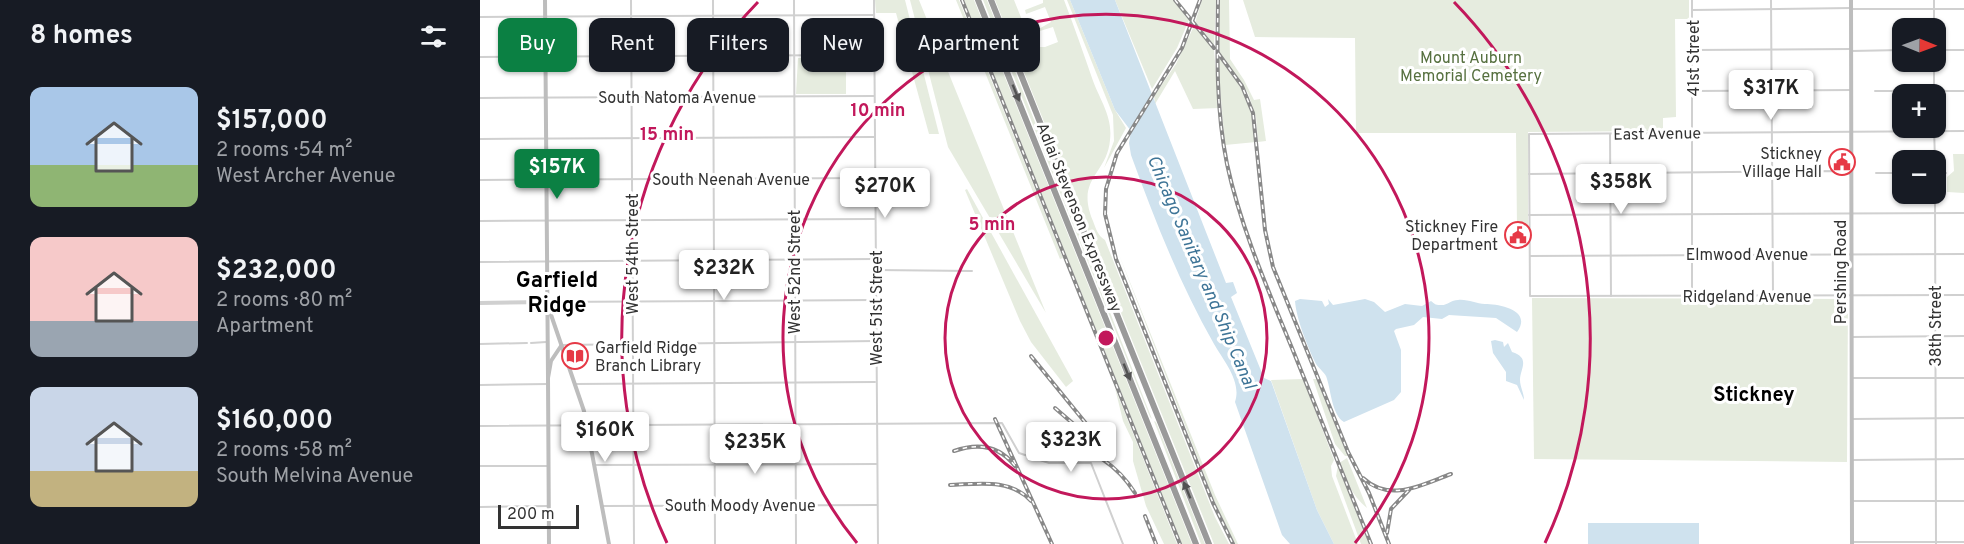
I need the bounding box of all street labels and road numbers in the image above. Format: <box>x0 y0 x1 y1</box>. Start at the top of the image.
street label: 41st Street <box>1685 20 1705 96</box>
street label: South Natoma Avenue <box>598 89 756 109</box>
street label: Adlai Stevenson Expressway <box>1031 120 1125 315</box>
street label: East Avenue <box>1613 124 1701 146</box>
street label: South Neenah Avenue <box>652 171 810 191</box>
street label: West 54th Street <box>624 193 644 315</box>
street label: West 52nd Street <box>786 210 806 334</box>
street label: Pershing Road <box>1832 220 1852 324</box>
street label: Elmwood Avenue <box>1686 246 1808 266</box>
street label: West 51st Street <box>868 250 888 366</box>
street label: 38th Street <box>1927 285 1947 367</box>
street label: Ridgeland Avenue <box>1683 288 1811 308</box>
street label: South Moody Avenue <box>664 497 816 517</box>

